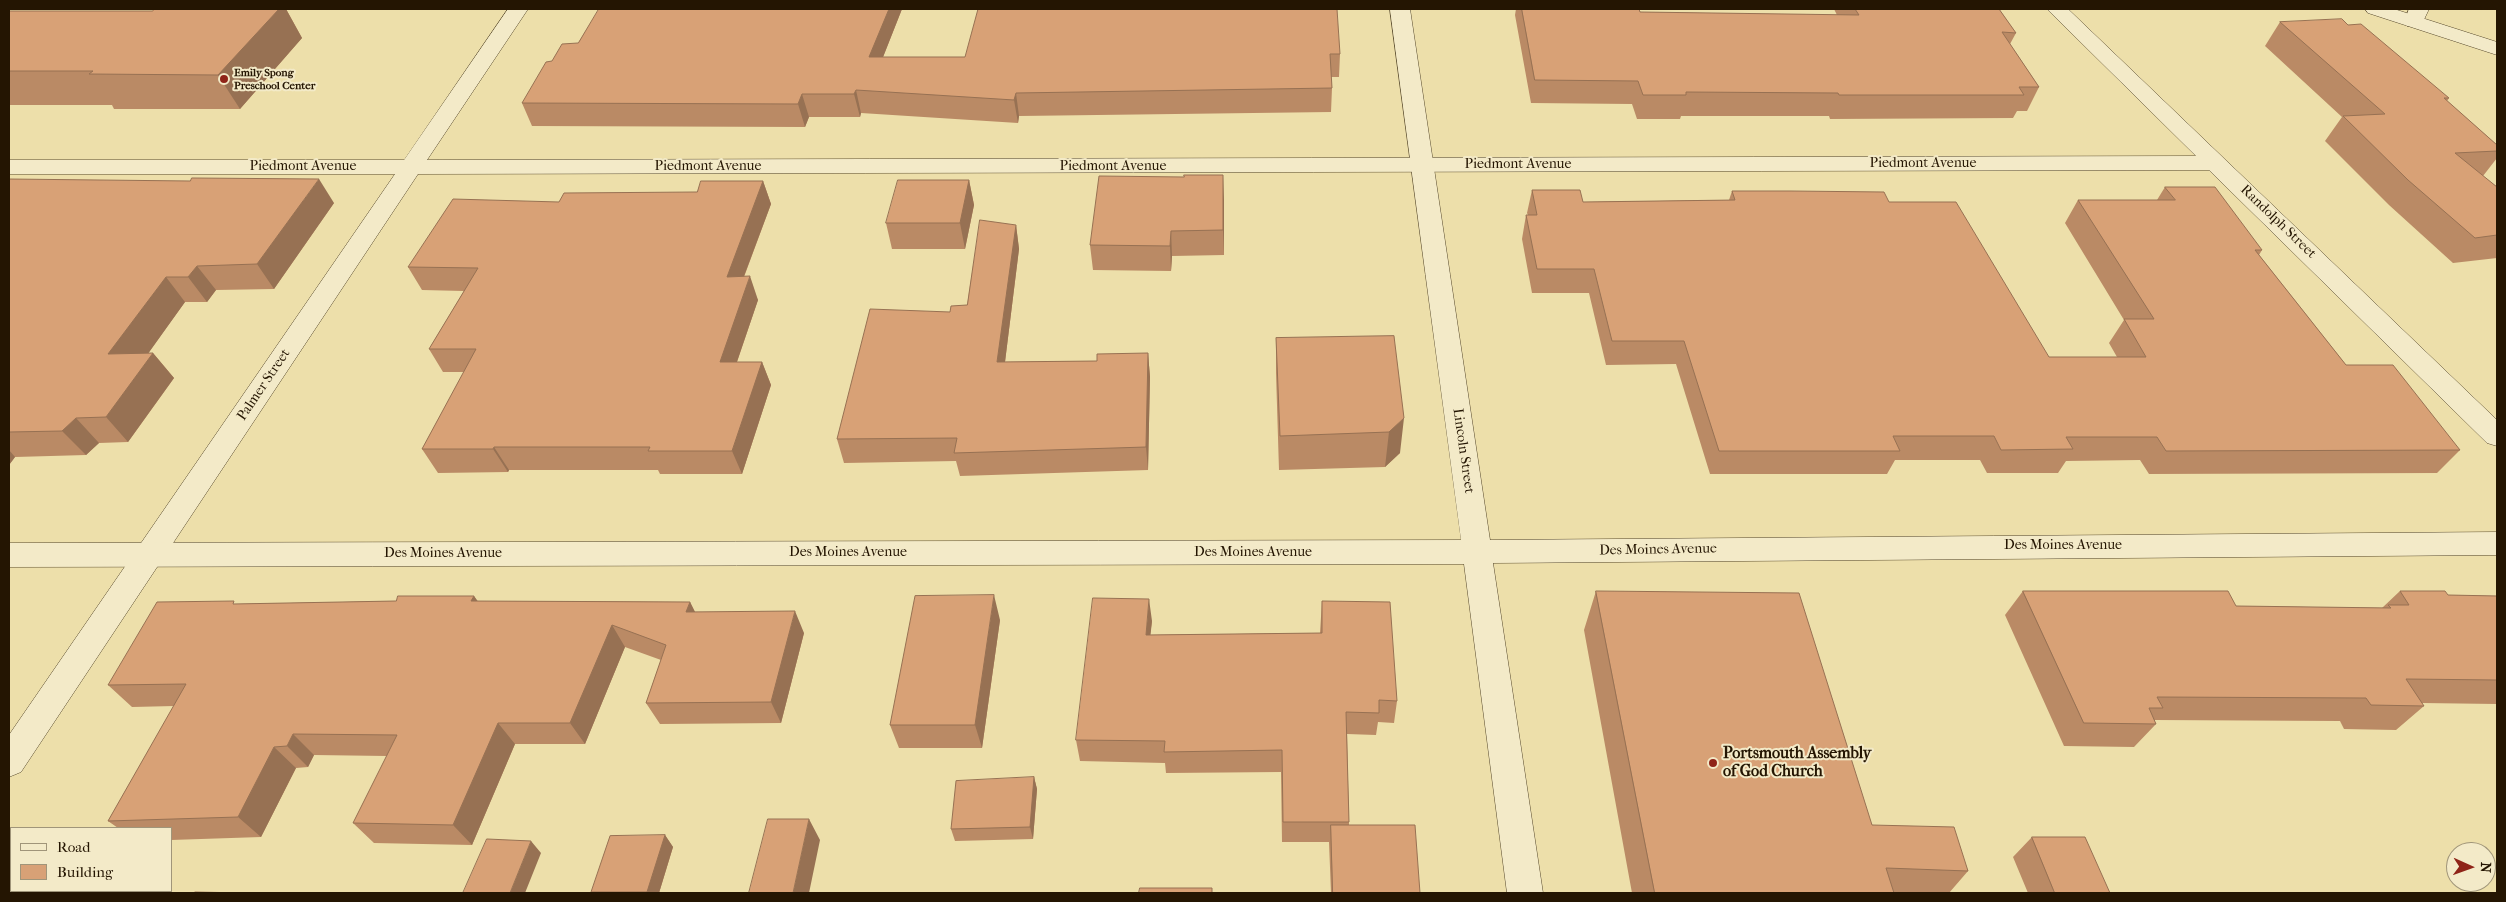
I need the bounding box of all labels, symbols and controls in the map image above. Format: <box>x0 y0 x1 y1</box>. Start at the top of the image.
place label: Emily Spong Preschool Center <box>234 66 315 92</box>
marker: Emily Spong Preschool Center <box>218 73 230 85</box>
street label: Piedmont Avenue <box>1870 156 1976 172</box>
street label: Piedmont Avenue <box>1465 157 1571 173</box>
street label: Piedmont Avenue <box>250 159 356 175</box>
street label: Piedmont Avenue <box>655 159 761 175</box>
street label: Piedmont Avenue <box>1060 159 1166 175</box>
street label: Randolph Street <box>2237 182 2319 262</box>
street label: Palmer Street <box>234 346 294 424</box>
street label: Lincoln Street <box>1449 407 1477 495</box>
street label: Des Moines Avenue <box>2004 538 2122 554</box>
street label: Des Moines Avenue <box>1599 541 1717 559</box>
street label: Des Moines Avenue <box>789 545 907 561</box>
street label: Des Moines Avenue <box>1194 545 1312 561</box>
street label: Des Moines Avenue <box>384 546 502 562</box>
place label: Portsmouth Assembly of God Church <box>1723 744 1871 782</box>
marker: Portsmouth Assembly of God Church <box>1707 757 1719 769</box>
legend <box>10 827 172 892</box>
text: Road <box>57 838 90 856</box>
north arrow <box>2446 842 2496 892</box>
text: N <box>2477 862 2494 873</box>
text: Building <box>57 863 113 881</box>

